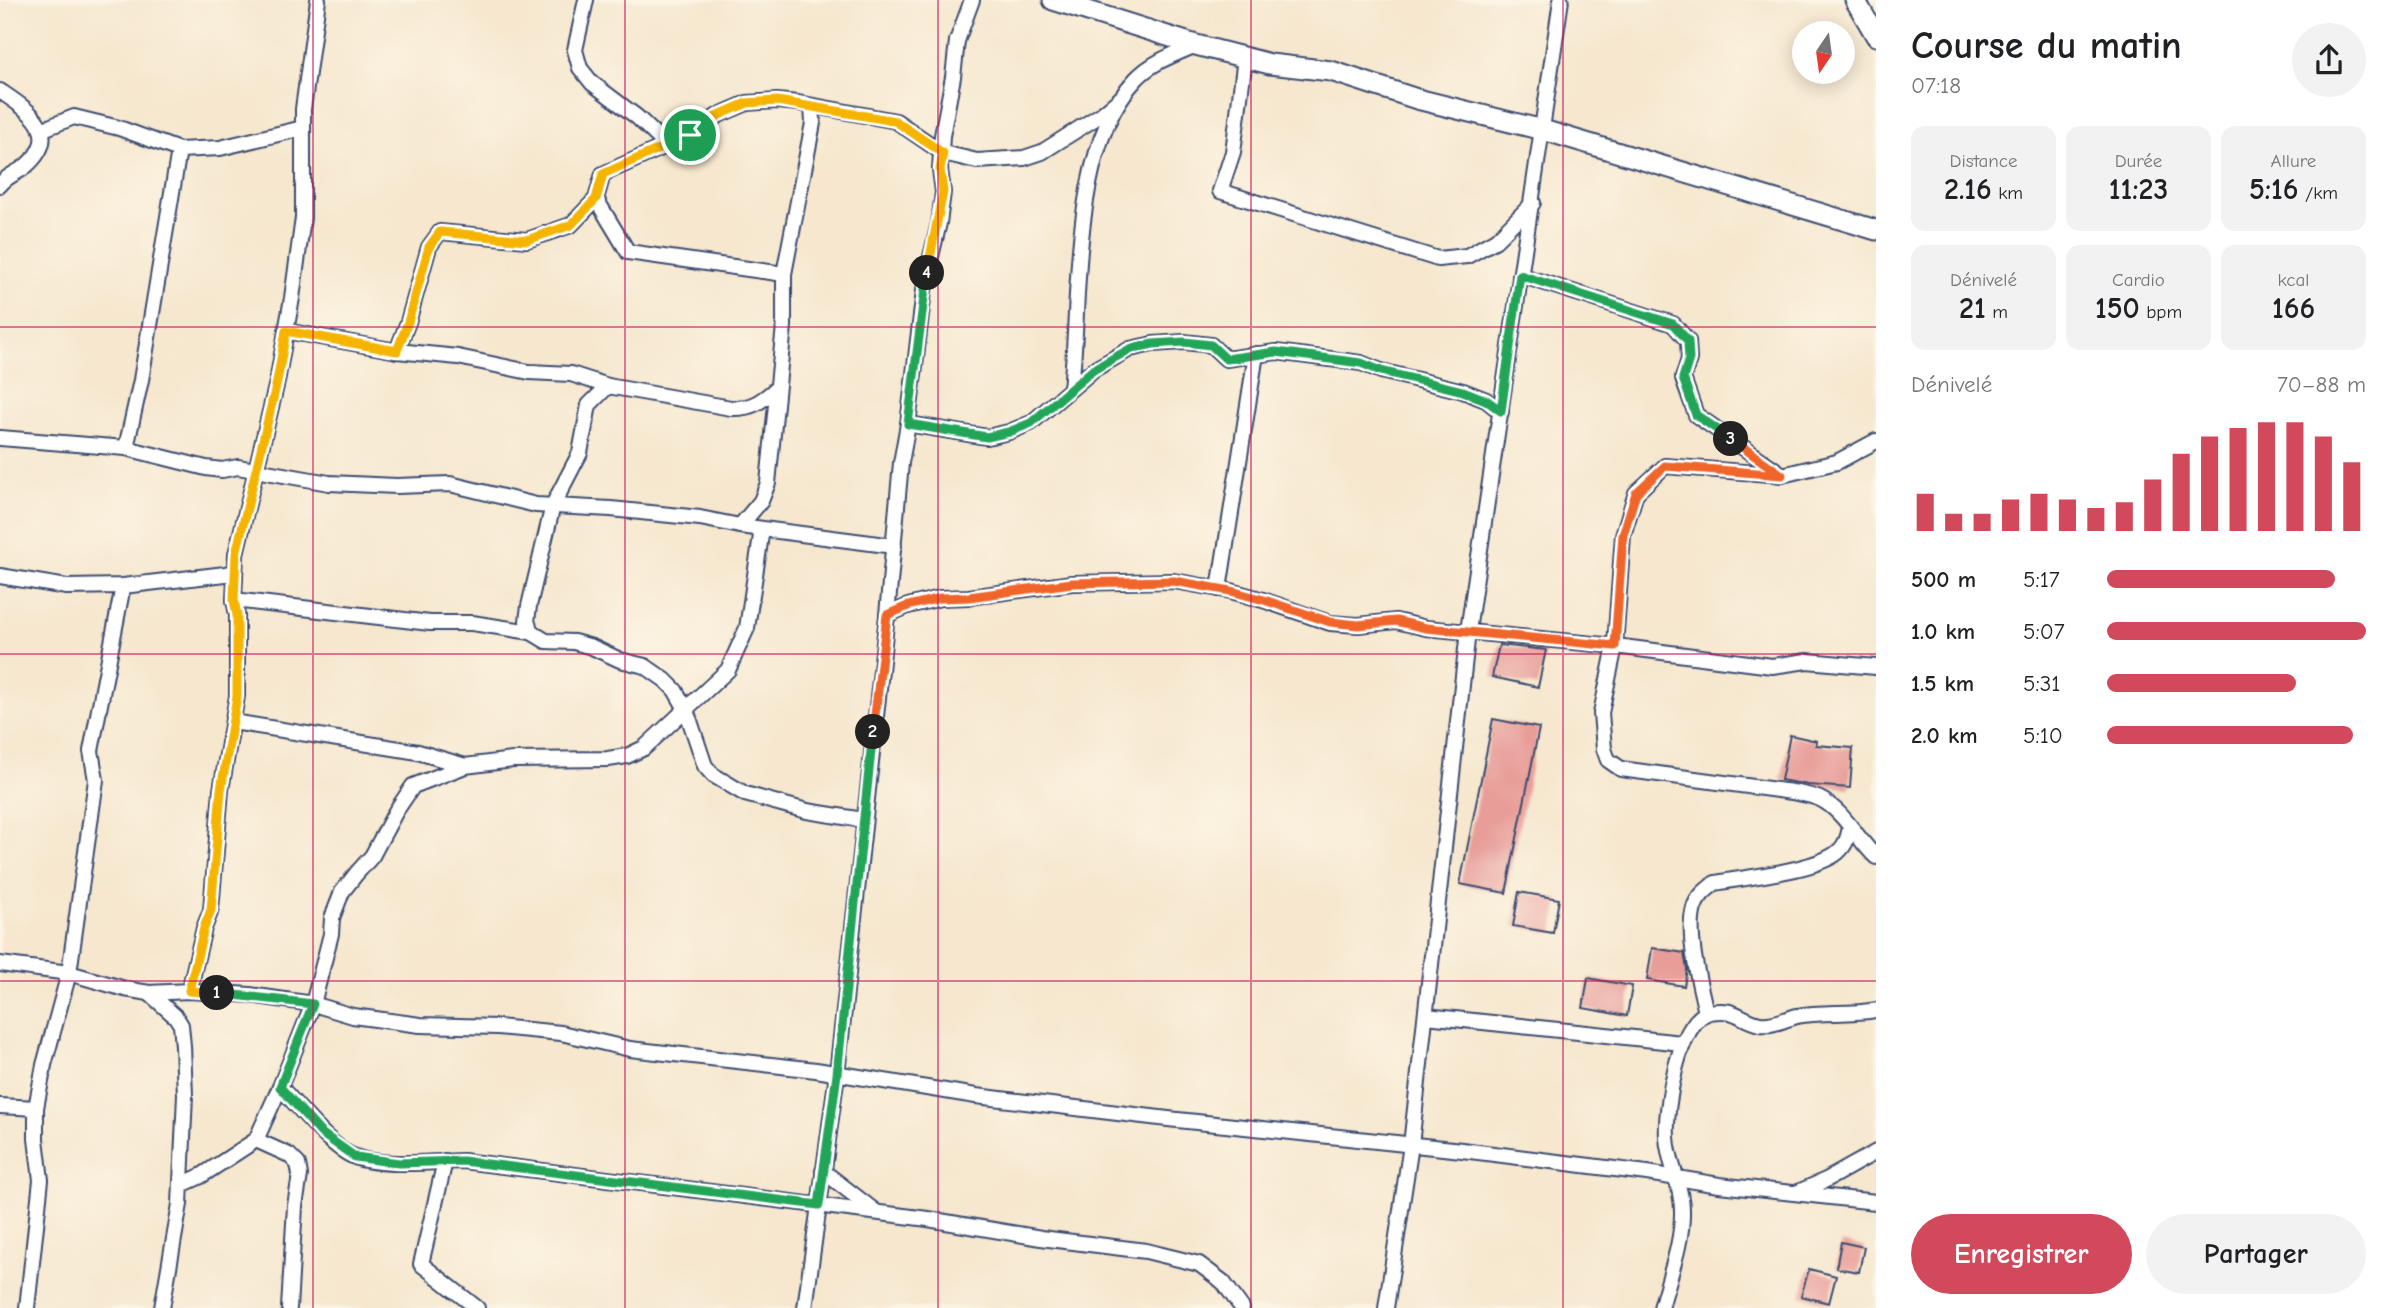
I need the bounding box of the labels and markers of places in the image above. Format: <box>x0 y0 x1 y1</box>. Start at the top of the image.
pin <box>660 105 720 165</box>
pin: 4 <box>909 256 944 290</box>
pin: 3 <box>1714 422 1748 457</box>
pin: 2 <box>856 714 890 750</box>
pin: 1 <box>200 976 234 1010</box>

